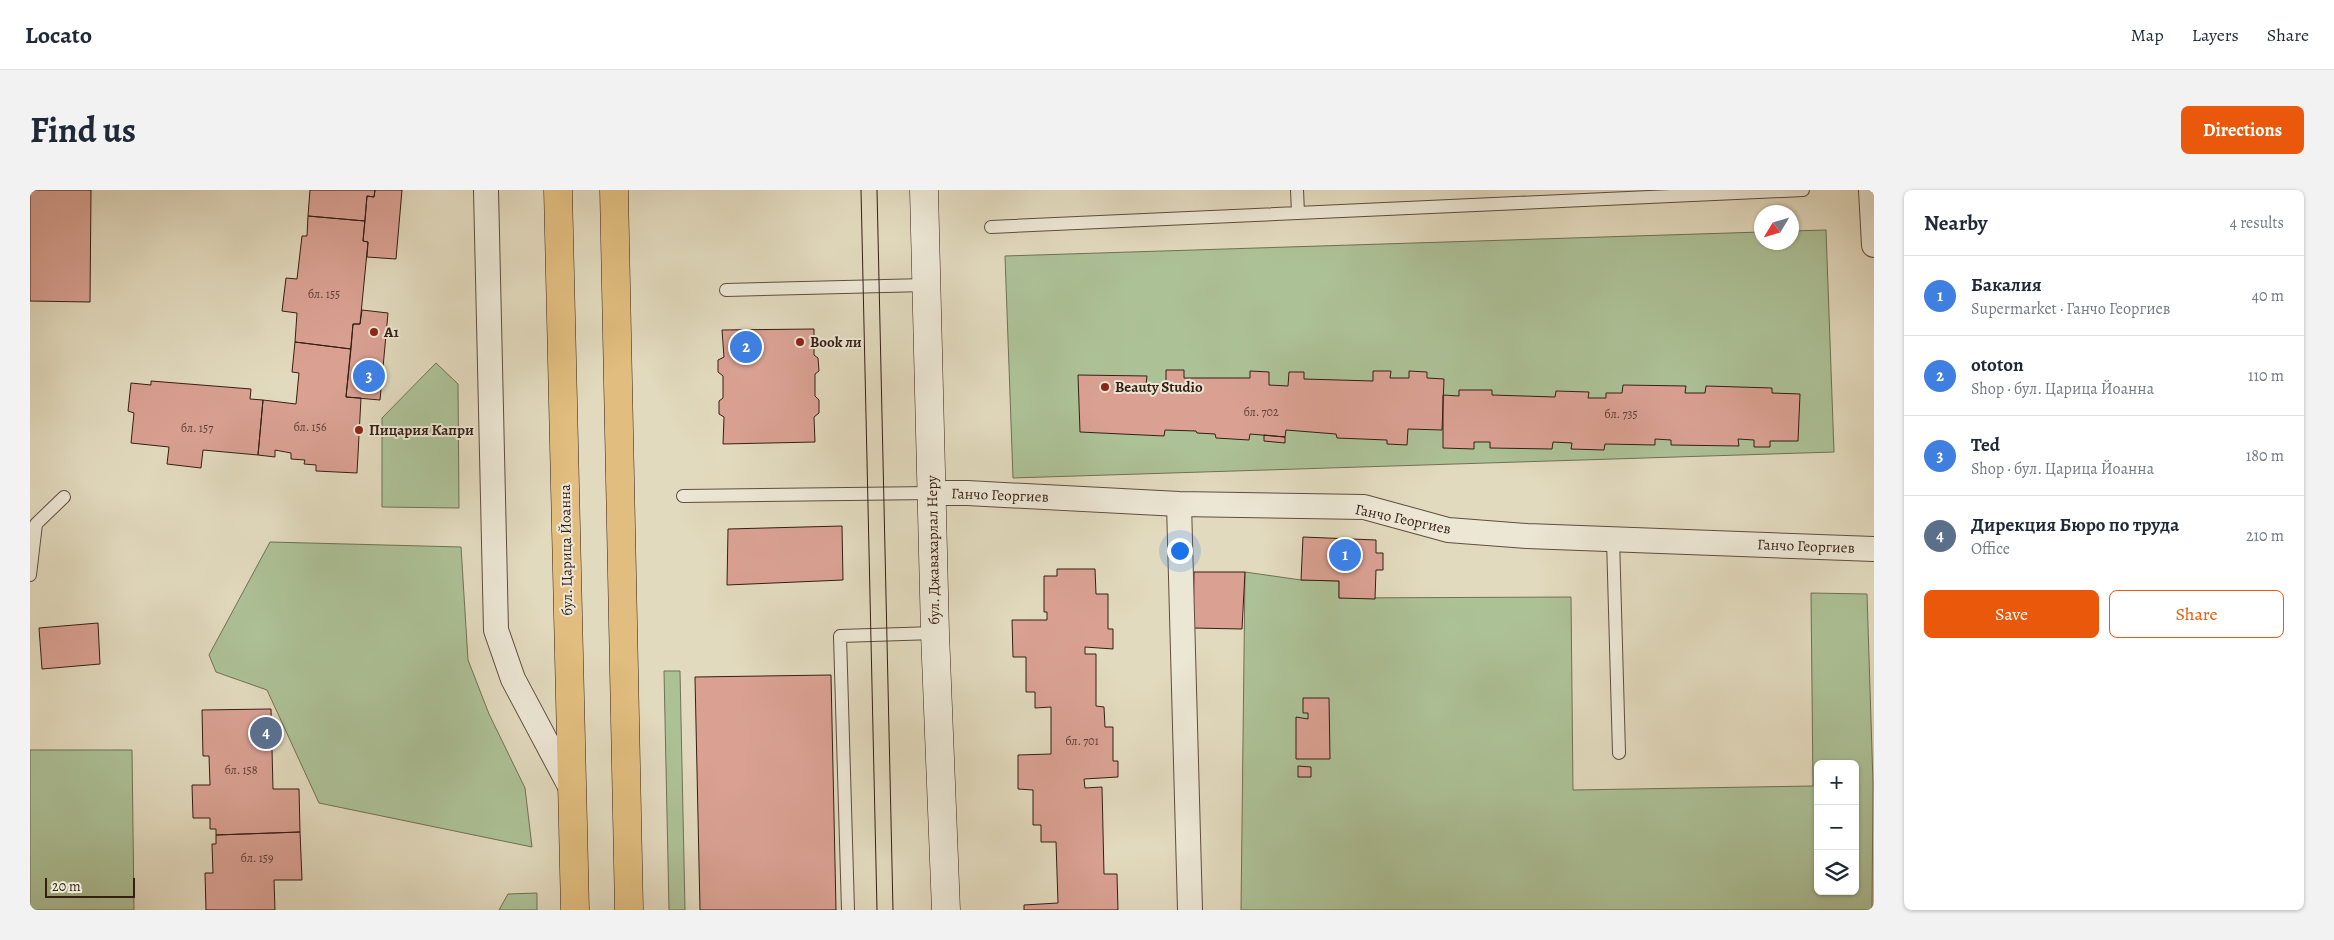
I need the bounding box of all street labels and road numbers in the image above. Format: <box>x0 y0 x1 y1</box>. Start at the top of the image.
street label: бул. Джавахарлал Неру <box>922 475 944 625</box>
street label: Ганчо Георгиев <box>951 483 1049 507</box>
street label: бул. Царица Йоанна <box>555 484 577 616</box>
street label: Ганчо Георгиев <box>1353 499 1453 539</box>
street label: Ганчо Георгиев <box>1757 534 1855 558</box>

